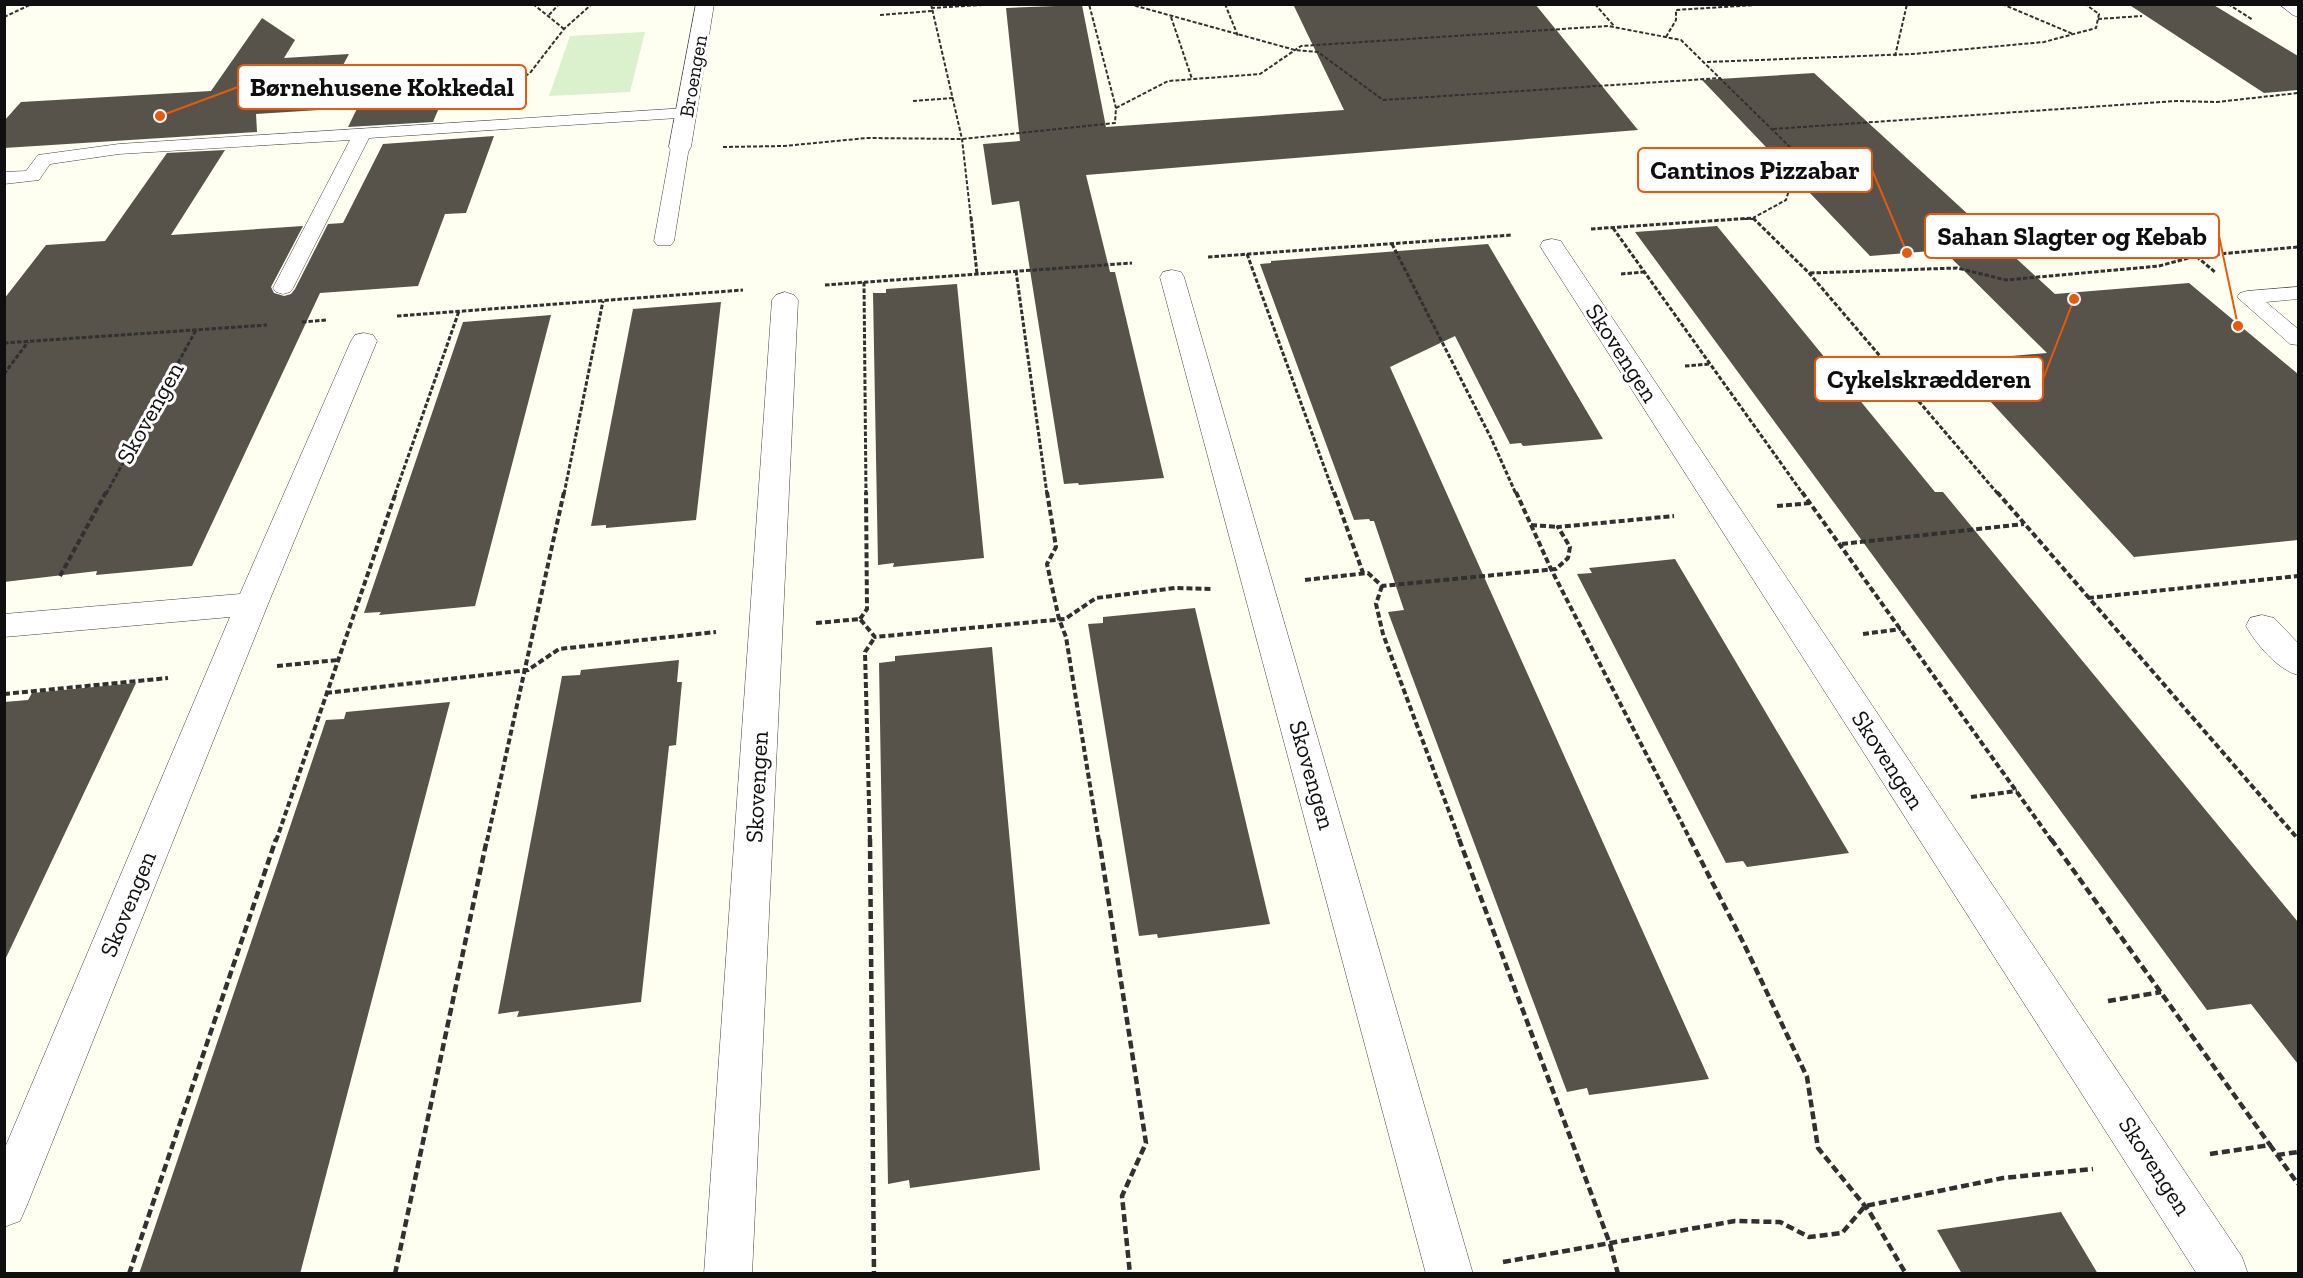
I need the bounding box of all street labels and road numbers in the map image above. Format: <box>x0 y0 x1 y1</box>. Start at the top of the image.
street label: Broengen <box>674 32 712 119</box>
street label: Skovengen <box>1580 298 1665 408</box>
street label: Skovengen <box>110 357 189 469</box>
street label: Skovengen <box>1846 705 1931 815</box>
street label: Skovengen <box>1283 717 1342 833</box>
street label: Skovengen <box>739 730 774 844</box>
street label: Skovengen <box>93 846 162 961</box>
street label: Skovengen <box>2113 1111 2198 1221</box>

